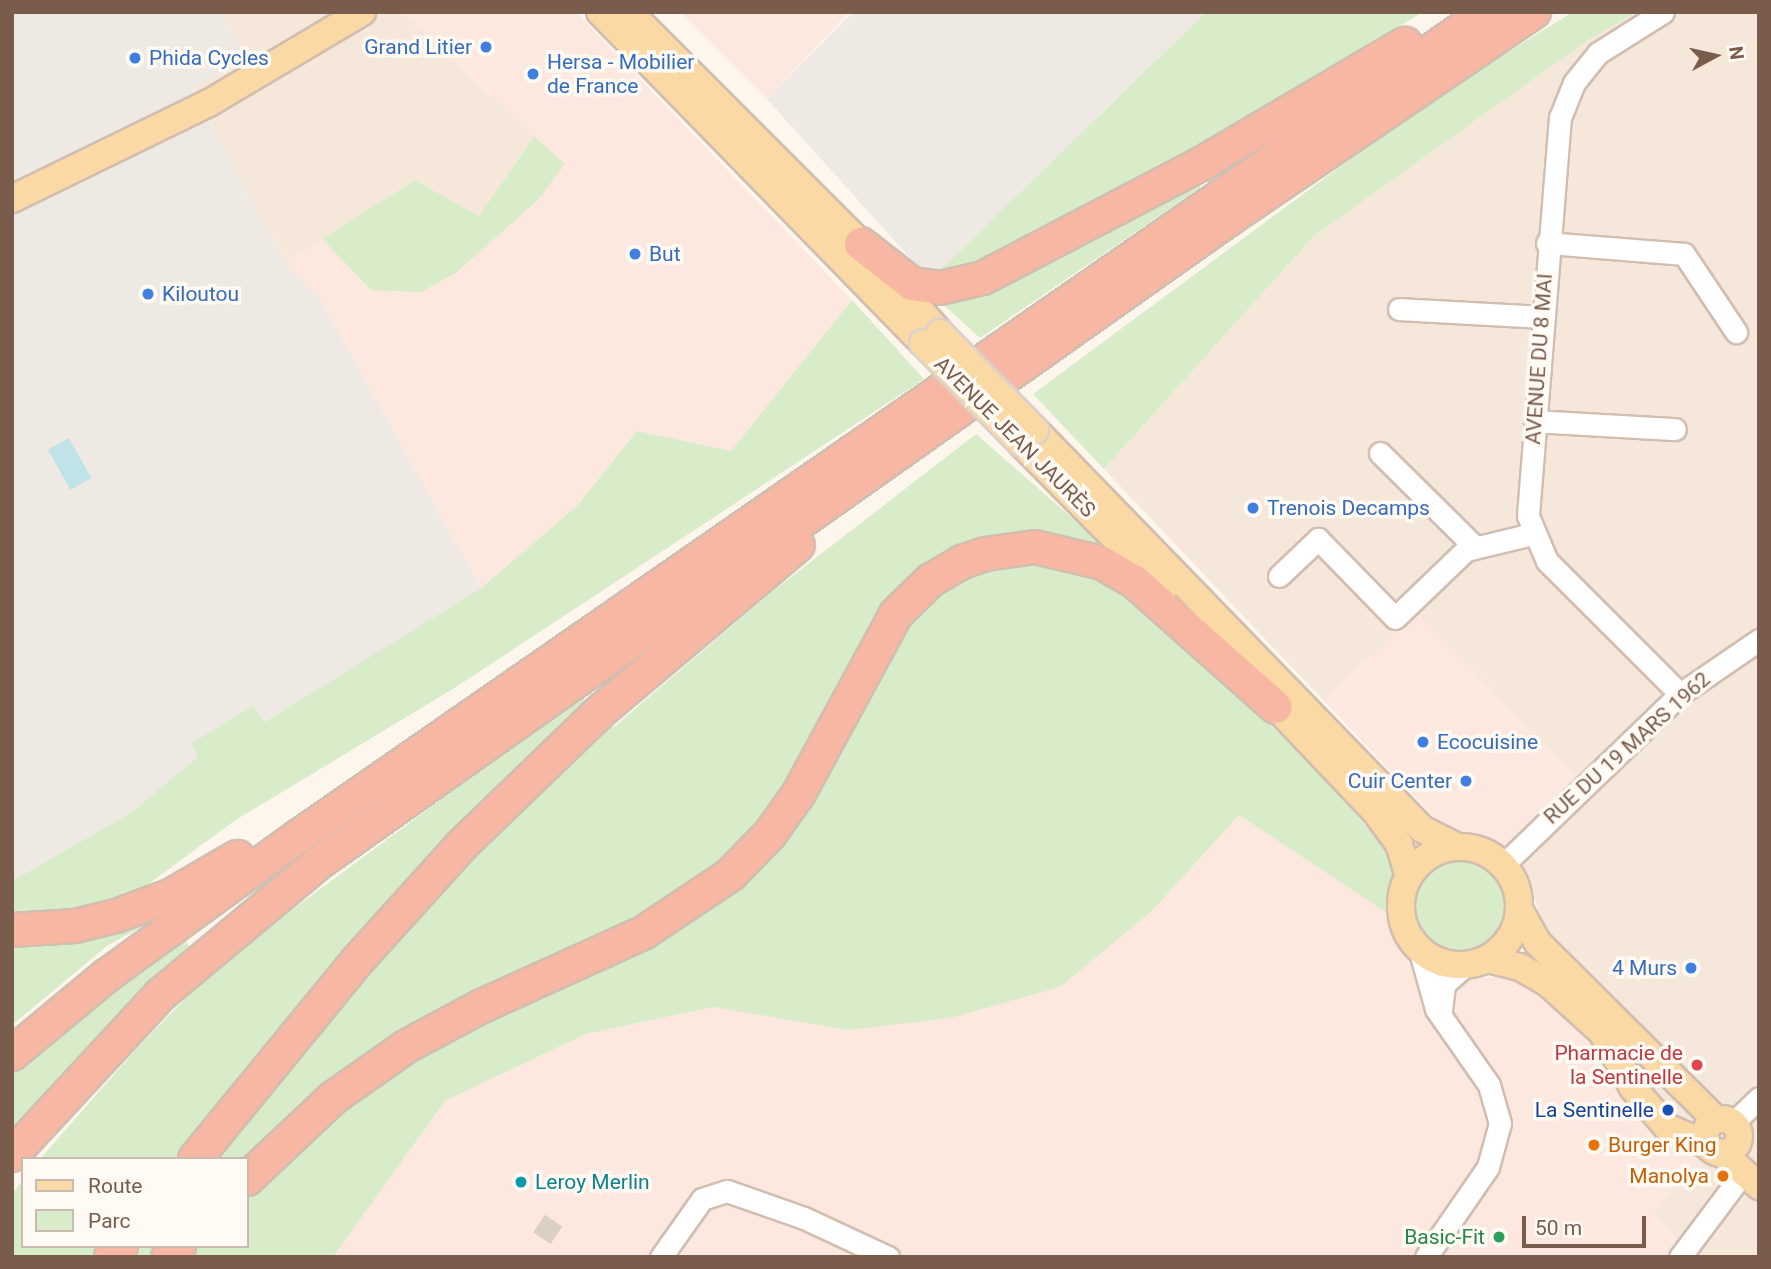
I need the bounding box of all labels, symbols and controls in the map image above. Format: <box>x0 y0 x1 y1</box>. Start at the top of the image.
north arrow <box>1680 21 1750 91</box>
place label: Grand Litier <box>364 34 472 60</box>
marker: Grand Litier <box>478 39 494 55</box>
place label: Phida Cycles <box>149 45 269 71</box>
text: N <box>1724 45 1749 61</box>
place label: Hersa - Mobilier de France <box>547 49 694 99</box>
marker: Phida Cycles <box>127 50 143 66</box>
marker: Hersa - Mobilier de France <box>525 66 541 82</box>
place label: But <box>649 241 681 267</box>
marker: But <box>627 246 643 262</box>
street label: AVENUE DU 8 MAI <box>1520 273 1558 445</box>
place label: Kiloutou <box>162 281 239 307</box>
marker: Kiloutou <box>140 286 156 302</box>
street label: AVENUE JEAN JAURÈS <box>929 351 1101 523</box>
place label: Trenois Decamps <box>1267 495 1430 521</box>
marker: Trenois Decamps <box>1245 500 1261 516</box>
street label: RUE DU 19 MARS 1962 <box>1539 667 1715 829</box>
place label: Ecocuisine <box>1437 729 1538 755</box>
marker: Ecocuisine <box>1415 734 1431 750</box>
place label: Cuir Center <box>1348 768 1452 794</box>
marker: Cuir Center <box>1458 773 1474 789</box>
place label: 4 Murs <box>1612 955 1677 981</box>
marker: 4 Murs <box>1683 960 1699 976</box>
place label: Pharmacie de la Sentinelle <box>1554 1040 1683 1090</box>
marker: Pharmacie de la Sentinelle <box>1689 1057 1705 1073</box>
place label: La Sentinelle <box>1535 1097 1654 1123</box>
marker: La Sentinelle <box>1660 1102 1676 1118</box>
place label: Burger King <box>1608 1132 1717 1158</box>
marker: Burger King <box>1586 1137 1602 1153</box>
legend <box>21 1157 248 1248</box>
place label: Manolya <box>1629 1163 1709 1189</box>
marker: Manolya <box>1715 1168 1731 1184</box>
place label: Leroy Merlin <box>535 1169 650 1195</box>
text: Route <box>88 1174 143 1198</box>
marker: Leroy Merlin <box>513 1174 529 1190</box>
scale bar <box>1526 1202 1650 1246</box>
text: Parc <box>88 1209 130 1233</box>
text: 50 m <box>1535 1216 1582 1240</box>
place label: Basic-Fit <box>1404 1224 1485 1250</box>
marker: Basic-Fit <box>1491 1229 1507 1245</box>

